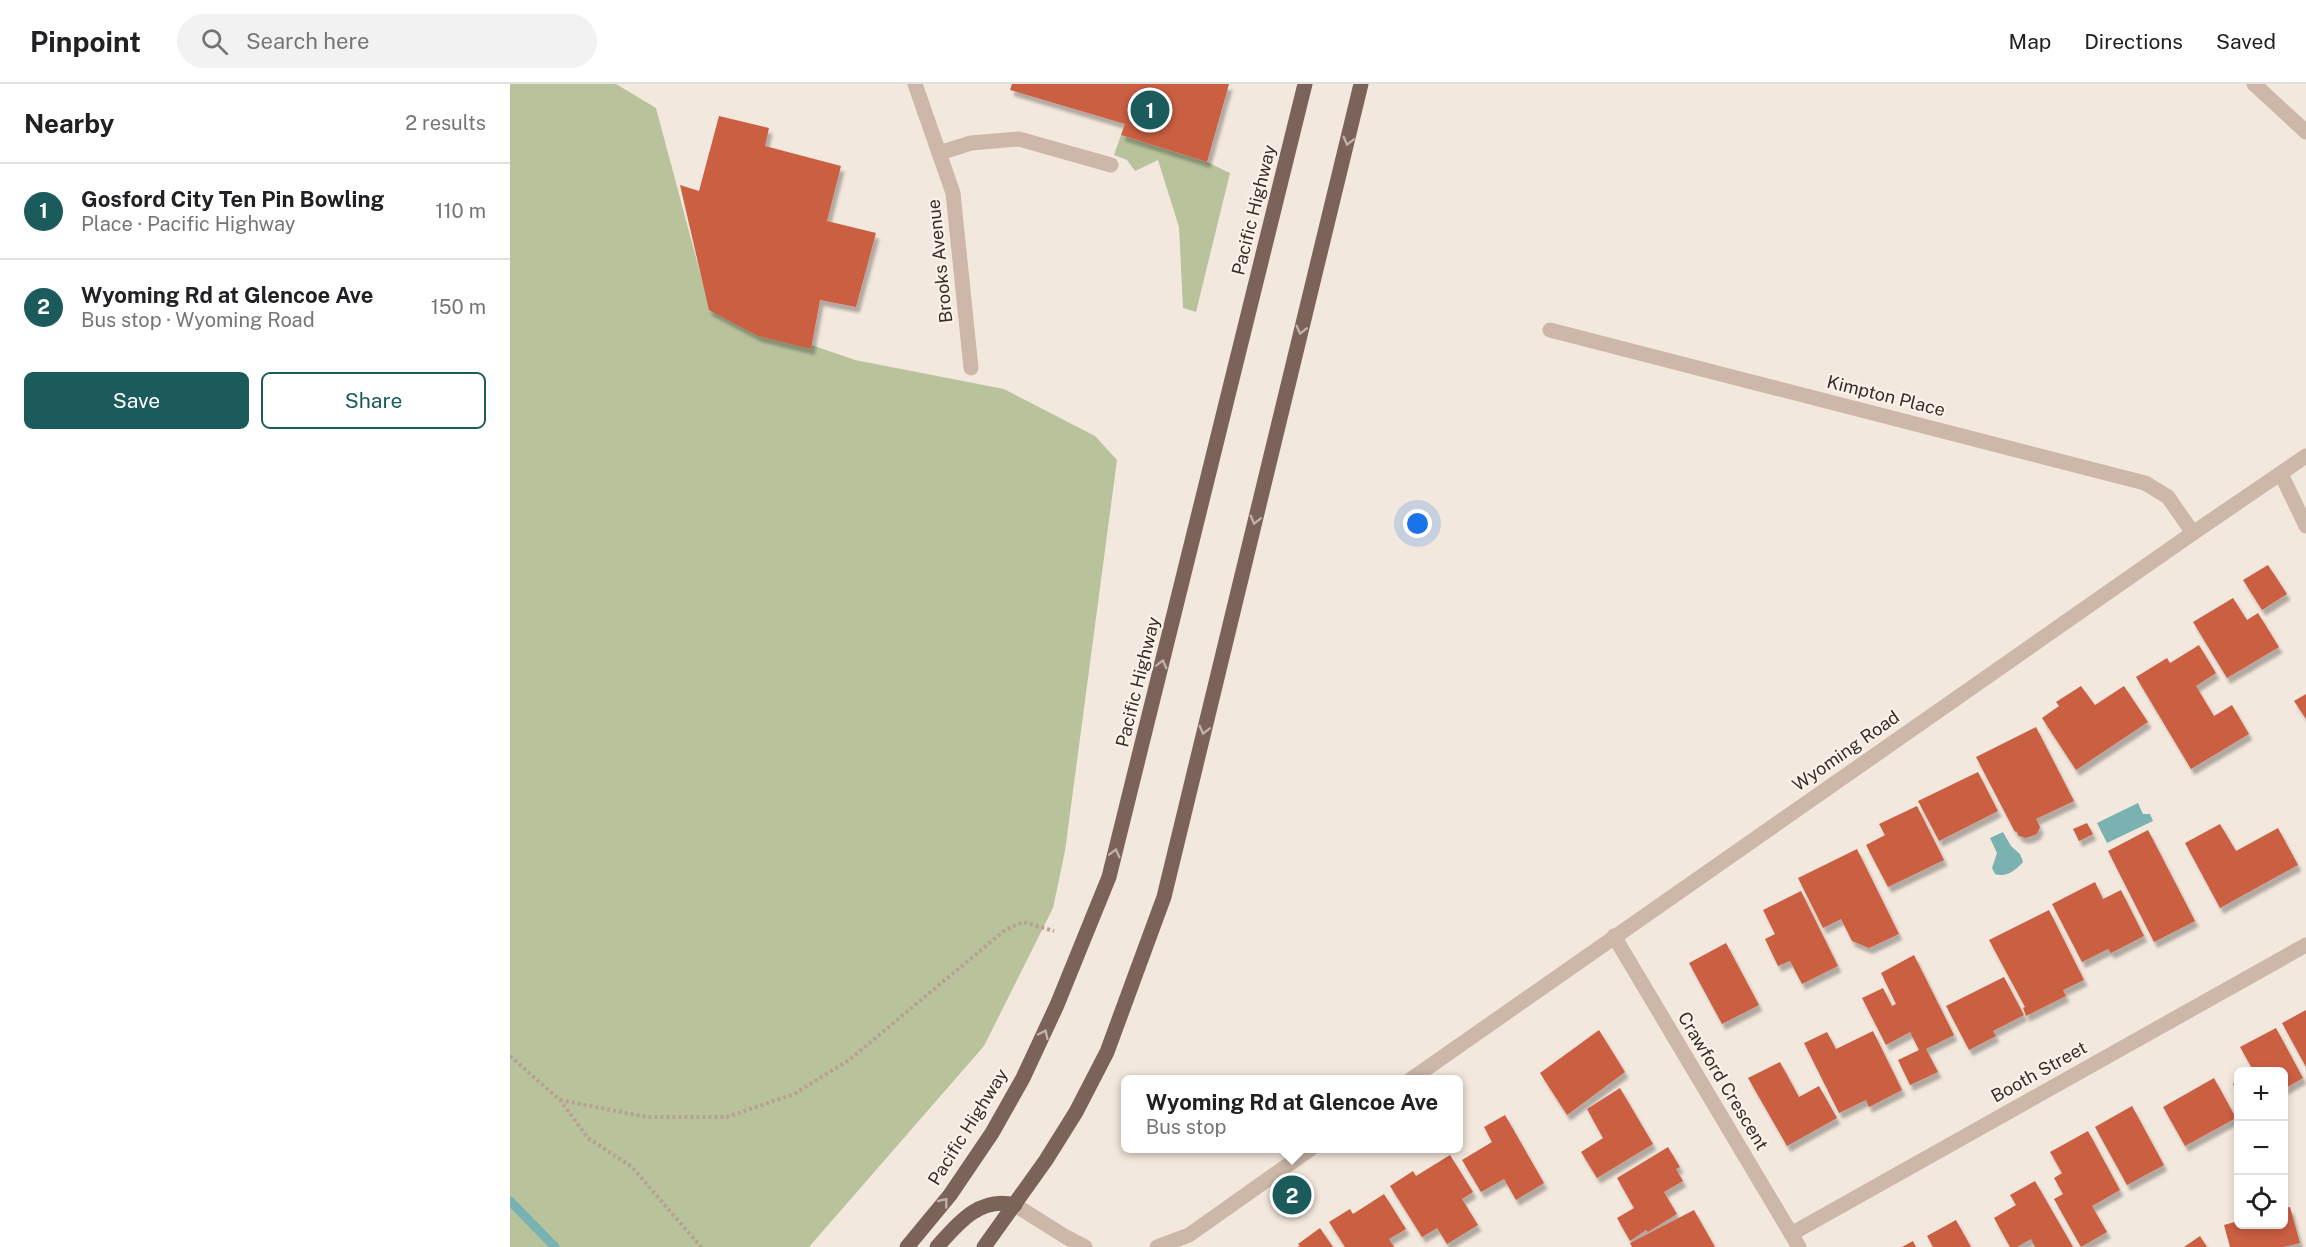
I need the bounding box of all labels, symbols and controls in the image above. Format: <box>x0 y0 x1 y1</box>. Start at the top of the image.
search box <box>177 14 597 68</box>
text: Pinpoint <box>30 25 141 58</box>
icon: search <box>198 25 231 58</box>
text: Search here <box>246 28 369 54</box>
text: Map <box>2009 29 2051 54</box>
text: Directions <box>2084 29 2183 54</box>
text: Saved <box>2216 29 2276 54</box>
pin: 1 <box>1130 87 1170 132</box>
text: Nearby <box>24 108 114 139</box>
text: 2 results <box>405 111 486 135</box>
one-way arrow <box>1342 136 1355 146</box>
street label: Pacific Highway <box>1227 142 1280 277</box>
text: Gosford City Ten Pin Bowling <box>81 186 384 212</box>
street label: Brooks Avenue <box>923 198 956 324</box>
text: 1 <box>39 199 48 223</box>
text: 110 m <box>435 199 486 223</box>
text: Place · Pacific Highway <box>81 212 295 236</box>
text: Wyoming Rd at Glencoe Ave <box>81 282 373 308</box>
text: 2 <box>37 295 50 319</box>
text: 150 m <box>431 295 486 319</box>
text: Bus stop · Wyoming Road <box>81 308 315 332</box>
one-way arrow <box>1296 325 1309 335</box>
street label: Kimpton Place <box>1825 371 1947 420</box>
button: Save <box>24 372 249 429</box>
button: Share <box>261 372 486 429</box>
your location <box>1403 509 1432 538</box>
one-way arrow <box>1250 515 1263 525</box>
street label: Pacific Highway <box>1111 614 1164 749</box>
one-way arrow <box>1155 659 1167 670</box>
street label: Wyoming Road <box>1788 706 1903 795</box>
one-way arrow <box>1199 724 1212 734</box>
one-way arrow <box>1108 849 1121 859</box>
street label: Crawford Crescent <box>1674 1008 1773 1154</box>
one-way arrow <box>1036 1030 1048 1041</box>
street label: Booth Street <box>1987 1037 2090 1107</box>
street label: Pacific Highway <box>923 1064 1012 1189</box>
map controls <box>2234 1067 2288 1229</box>
button: + <box>2234 1067 2288 1121</box>
popup <box>1121 1075 1463 1153</box>
text: Wyoming Rd at Glencoe Ave <box>1146 1089 1438 1115</box>
text: Bus stop <box>1146 1115 1226 1139</box>
button: − <box>2234 1121 2288 1175</box>
pin: 2 <box>1272 1172 1312 1218</box>
button: locate <box>2234 1175 2288 1229</box>
one-way arrow <box>937 1198 948 1209</box>

